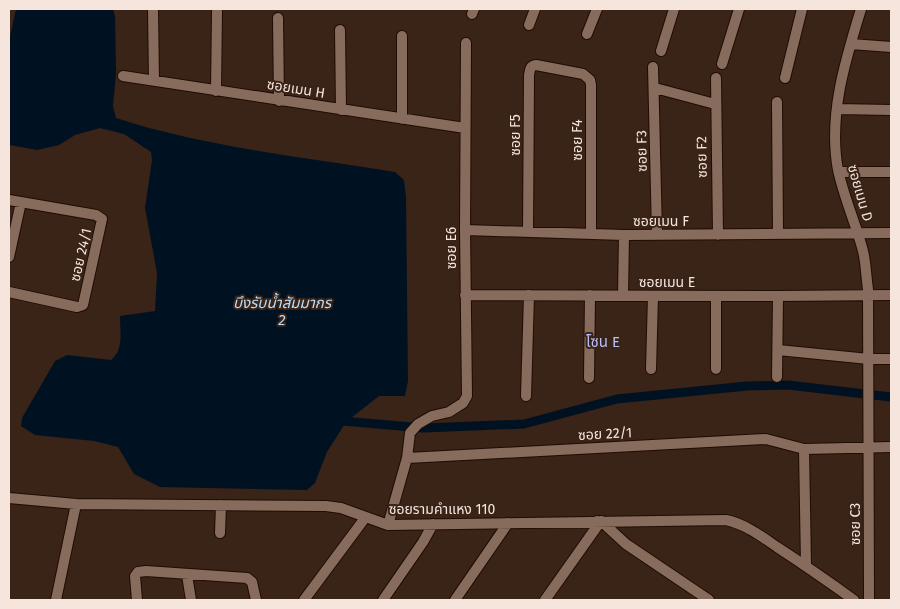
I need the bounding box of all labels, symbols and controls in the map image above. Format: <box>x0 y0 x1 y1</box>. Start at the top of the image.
street label: ซอยเมน H <box>266 76 326 102</box>
street label: ซอย F5 <box>507 114 524 156</box>
street label: ซอย F4 <box>569 119 586 161</box>
street label: ซอย F3 <box>633 130 651 172</box>
street label: ซอย F2 <box>693 136 711 178</box>
street label: ซอยเมน D <box>844 163 876 223</box>
street label: ซอยเมน F <box>633 213 689 230</box>
street label: ซอย 24/1 <box>67 227 95 283</box>
street label: ซอย E6 <box>443 227 460 269</box>
street label: ซอยเมน E <box>639 274 695 291</box>
water label: บึงรับน้ำสัมมากร 2 <box>233 292 333 329</box>
district label: โซน E <box>586 333 620 351</box>
street label: ซอย 22/1 <box>577 424 633 444</box>
street label: ซอยรามคำแหง 110 <box>389 501 496 518</box>
street label: ซอย C3 <box>847 503 864 545</box>

